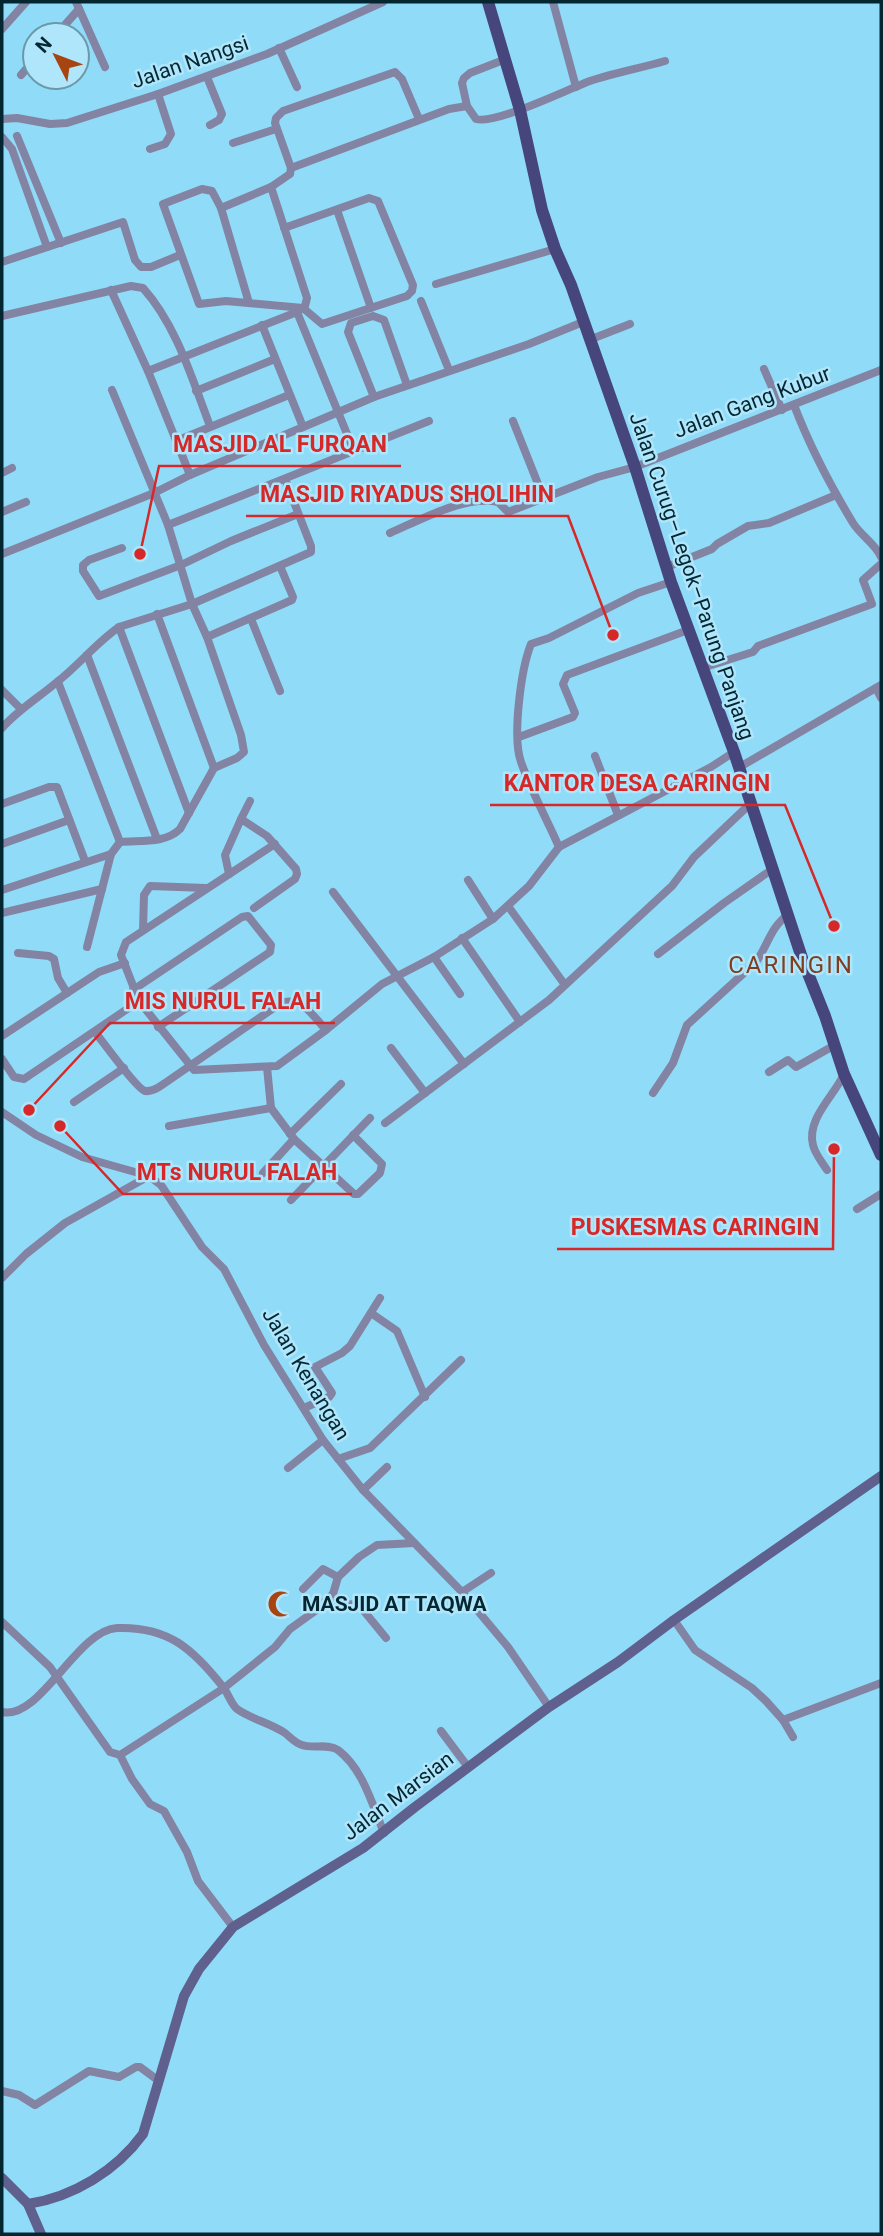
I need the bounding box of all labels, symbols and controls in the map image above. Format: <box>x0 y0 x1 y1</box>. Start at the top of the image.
north arrow <box>21 21 91 91</box>
street label: Jalan Nangsi <box>128 31 252 93</box>
text: N <box>31 32 57 58</box>
street label: Jalan Gang Kubur <box>670 361 834 443</box>
street label: Jalan Curug–Legok–Parung Panjang <box>625 409 759 743</box>
callout: MASJID AL FURQAN <box>159 422 401 466</box>
text: MASJID AL FURQAN <box>173 431 387 458</box>
callout: MASJID RIYADUS SHOLIHIN <box>246 472 568 516</box>
text: MASJID RIYADUS SHOLIHIN <box>260 481 554 508</box>
callout: KANTOR DESA CARINGIN <box>490 761 785 805</box>
text: KANTOR DESA CARINGIN <box>504 770 770 797</box>
district label: CARINGIN <box>728 951 854 979</box>
callout: MIS NURUL FALAH <box>110 979 335 1023</box>
text: MIS NURUL FALAH <box>125 988 321 1015</box>
callout: MTs NURUL FALAH <box>123 1150 352 1194</box>
text: MTs NURUL FALAH <box>137 1159 337 1186</box>
callout: PUSKESMAS CARINGIN <box>557 1205 833 1249</box>
text: PUSKESMAS CARINGIN <box>571 1214 819 1241</box>
street label: Jalan Kenangan <box>257 1304 355 1444</box>
mosque icon: MASJID AT TAQWA <box>266 1589 296 1619</box>
place label: MASJID AT TAQWA <box>302 1592 487 1616</box>
street label: Jalan Marsian <box>338 1747 458 1845</box>

